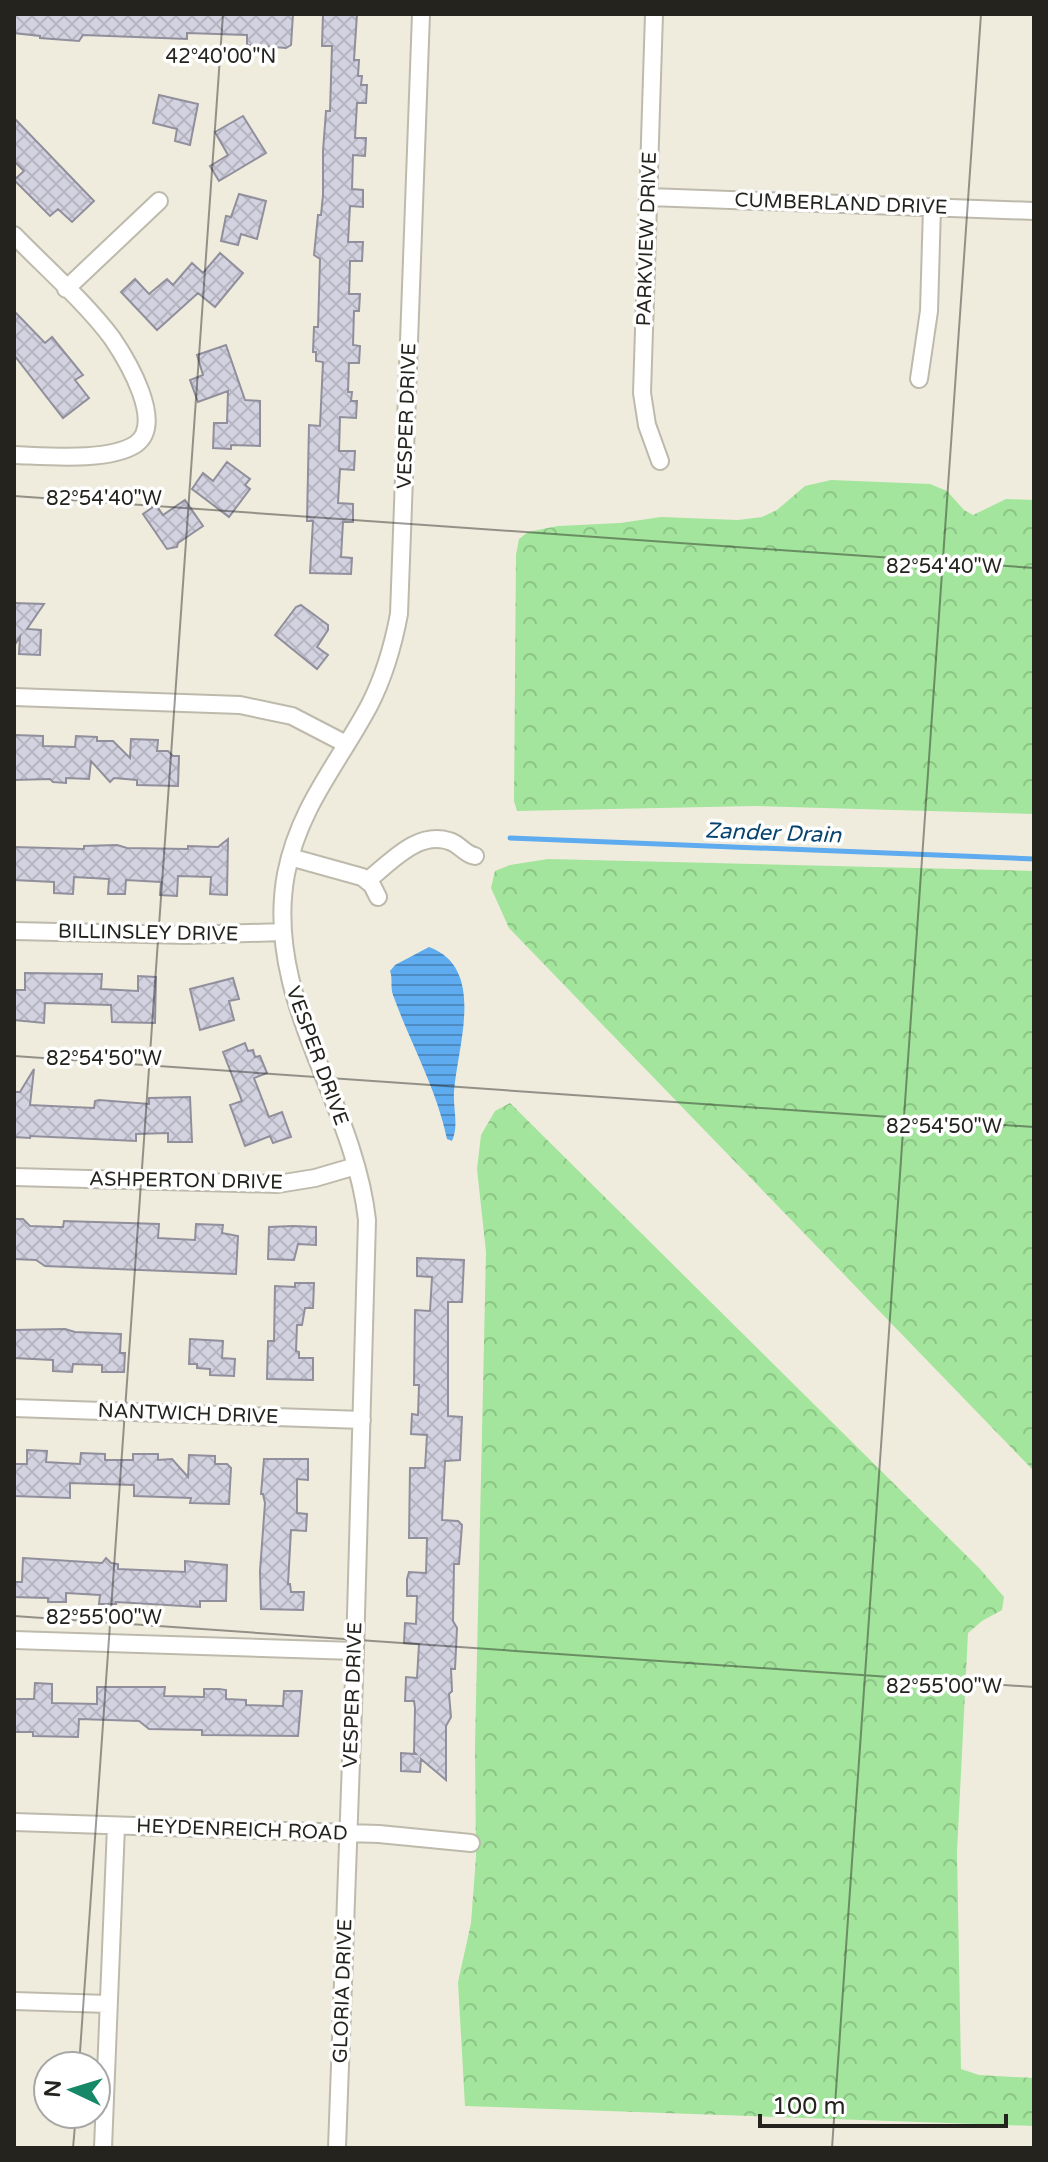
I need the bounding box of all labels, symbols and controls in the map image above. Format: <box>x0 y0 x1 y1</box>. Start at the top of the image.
text: 42°40'00"N <box>166 45 276 69</box>
street label: PARKVIEW DRIVE <box>632 151 662 327</box>
street label: CUMBERLAND DRIVE <box>734 188 948 220</box>
street label: VESPER DRIVE <box>392 343 422 489</box>
text: 82°54'40"W <box>46 487 162 511</box>
text: 82°54'40"W <box>886 555 1002 579</box>
water label: Zander Drain <box>704 818 842 848</box>
street label: BILLINSLEY DRIVE <box>58 919 238 947</box>
street label: VESPER DRIVE <box>281 983 353 1129</box>
text: 82°54'50"W <box>46 1047 162 1071</box>
text: 82°54'50"W <box>886 1115 1002 1139</box>
street label: ASHPERTON DRIVE <box>89 1167 283 1195</box>
street label: NANTWICH DRIVE <box>97 1399 279 1429</box>
text: 82°55'00"W <box>46 1606 162 1630</box>
street label: VESPER DRIVE <box>338 1622 368 1768</box>
text: 82°55'00"W <box>886 1675 1002 1699</box>
street label: HEYDENREICH ROAD <box>136 1814 348 1846</box>
street label: GLORIA DRIVE <box>328 1918 358 2064</box>
north arrow <box>32 2050 112 2130</box>
scale bar <box>760 2078 1006 2128</box>
text: N <box>39 2079 67 2098</box>
text: 100 m <box>772 2092 846 2121</box>

